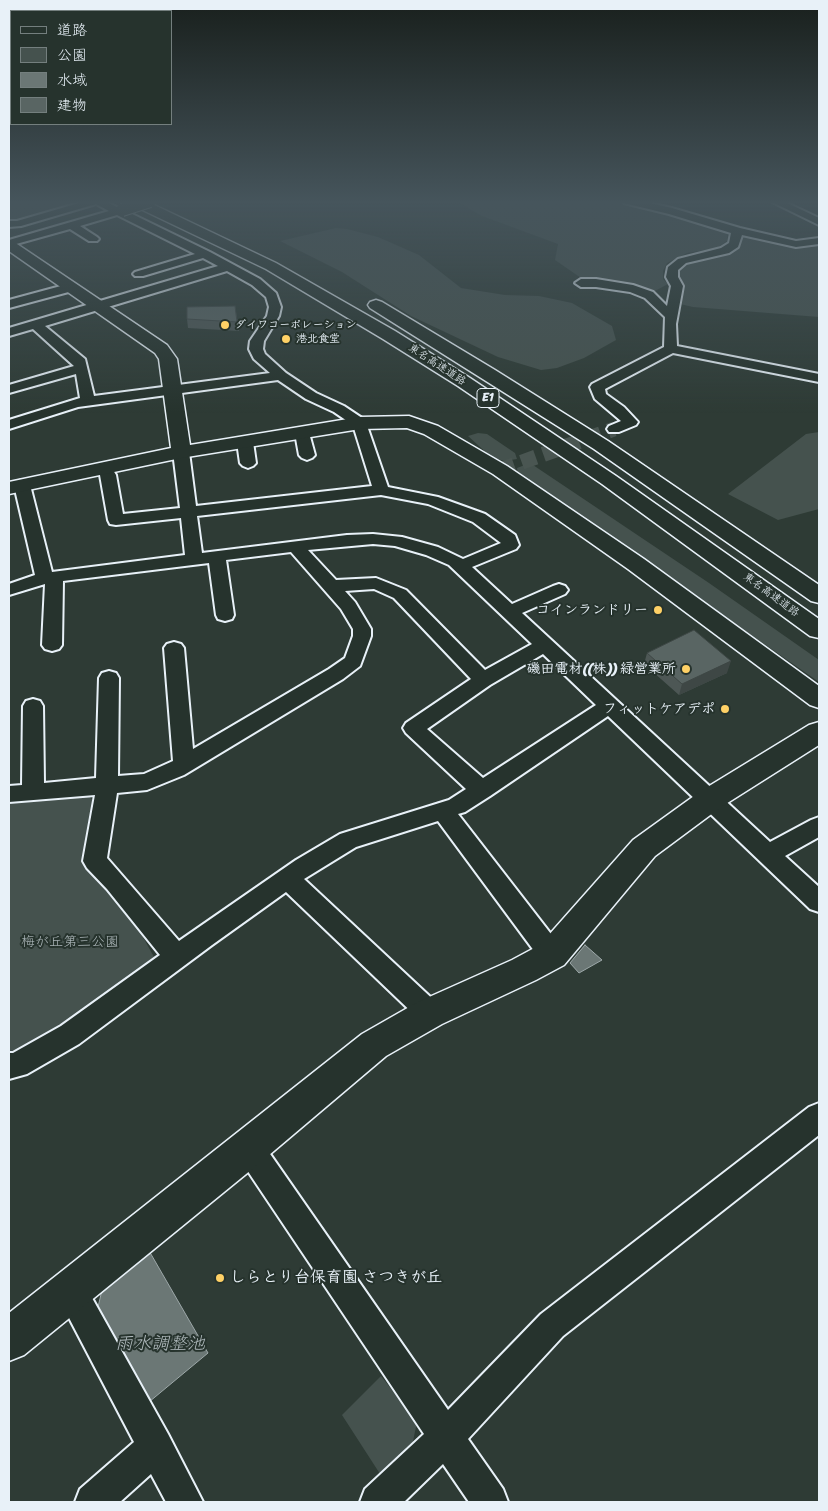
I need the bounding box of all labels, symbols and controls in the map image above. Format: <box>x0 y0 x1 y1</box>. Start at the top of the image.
legend <box>10 10 172 125</box>
text: 道路 <box>57 17 87 43</box>
text: 公園 <box>57 42 87 68</box>
text: 水域 <box>57 67 87 93</box>
text: 建物 <box>57 92 87 118</box>
place label: ダイワコーポレーション <box>235 318 356 332</box>
marker: ダイワコーポレーション <box>219 319 231 331</box>
place label: 港北食堂 <box>296 332 340 346</box>
marker: 港北食堂 <box>280 333 292 345</box>
street label: 東名高速道路 <box>406 341 468 389</box>
road number: E1 <box>477 388 499 408</box>
street label: 東名高速道路 <box>740 570 802 620</box>
place label: コインランドリー <box>536 602 648 618</box>
marker: コインランドリー <box>652 604 664 616</box>
place label: 磯田電材((株)) 緑営業所 <box>527 661 676 677</box>
marker: 磯田電材((株)) 緑営業所 <box>680 663 692 675</box>
place label: フィットケアデポ <box>603 701 715 717</box>
marker: フィットケアデポ <box>719 703 731 715</box>
park label: 梅が丘第三公園 <box>21 934 119 950</box>
place label: しらとり台保育園 さつきが丘 <box>230 1268 442 1288</box>
marker: しらとり台保育園 さつきが丘 <box>214 1272 226 1284</box>
water label: 雨水調整池 <box>115 1333 205 1355</box>

